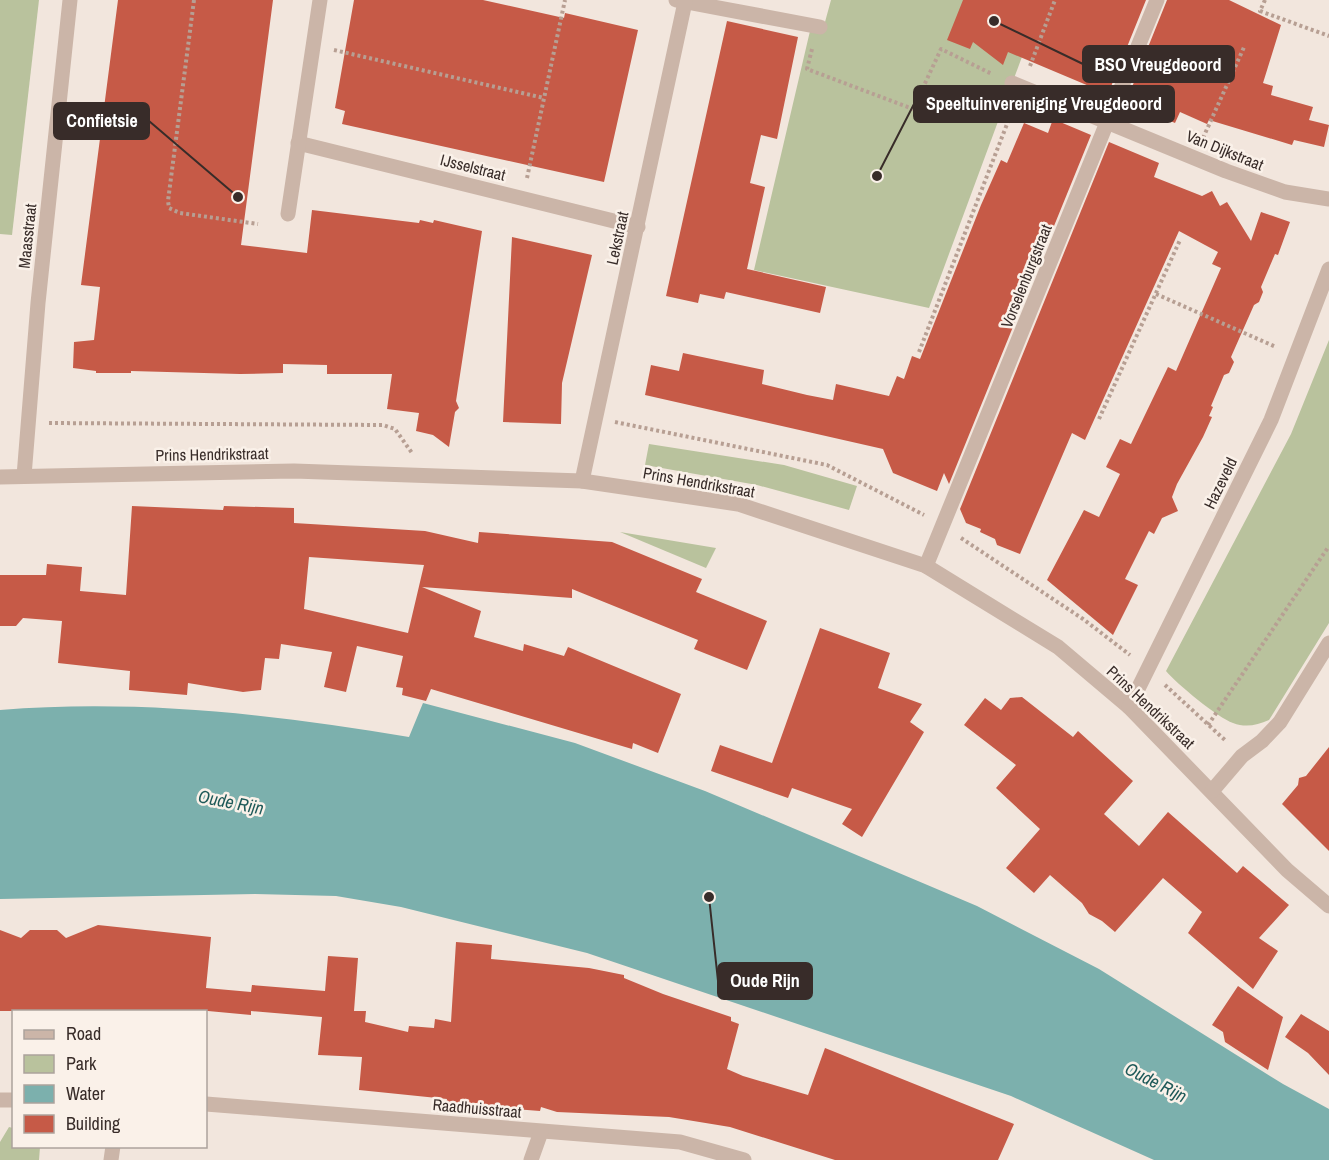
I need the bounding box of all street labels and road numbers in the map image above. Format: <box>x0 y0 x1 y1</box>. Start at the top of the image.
street label: Van Dijkstraat <box>1183 125 1267 176</box>
street label: IJsselstraat <box>438 148 508 186</box>
street label: Maasstraat <box>13 202 41 269</box>
street label: Lekstraat <box>601 209 633 267</box>
street label: Vorselenburgstraat <box>995 221 1057 331</box>
street label: Prins Hendrikstraat <box>155 442 269 466</box>
street label: Hazeveld <box>1198 454 1242 512</box>
street label: Prins Hendrikstraat <box>641 461 757 503</box>
street label: Prins Hendrikstraat <box>1102 660 1200 754</box>
street label: Raadhuisstraat <box>432 1093 523 1123</box>

